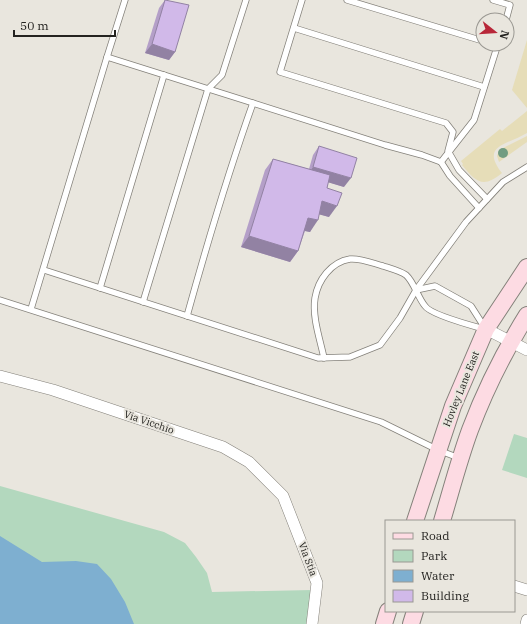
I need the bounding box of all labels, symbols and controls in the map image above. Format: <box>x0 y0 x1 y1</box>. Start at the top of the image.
scale bar <box>14 12 115 38</box>
north arrow <box>475 12 515 52</box>
text: 50 m <box>20 18 49 33</box>
text: N <box>497 29 513 41</box>
street label: Hovley Lane East <box>440 349 482 429</box>
street label: Via Vicchio <box>122 407 176 437</box>
legend <box>385 520 515 612</box>
text: Road <box>421 528 450 543</box>
street label: Via Stia <box>296 540 321 578</box>
text: Park <box>421 548 447 563</box>
text: Water <box>421 568 455 583</box>
text: Building <box>421 588 469 603</box>

